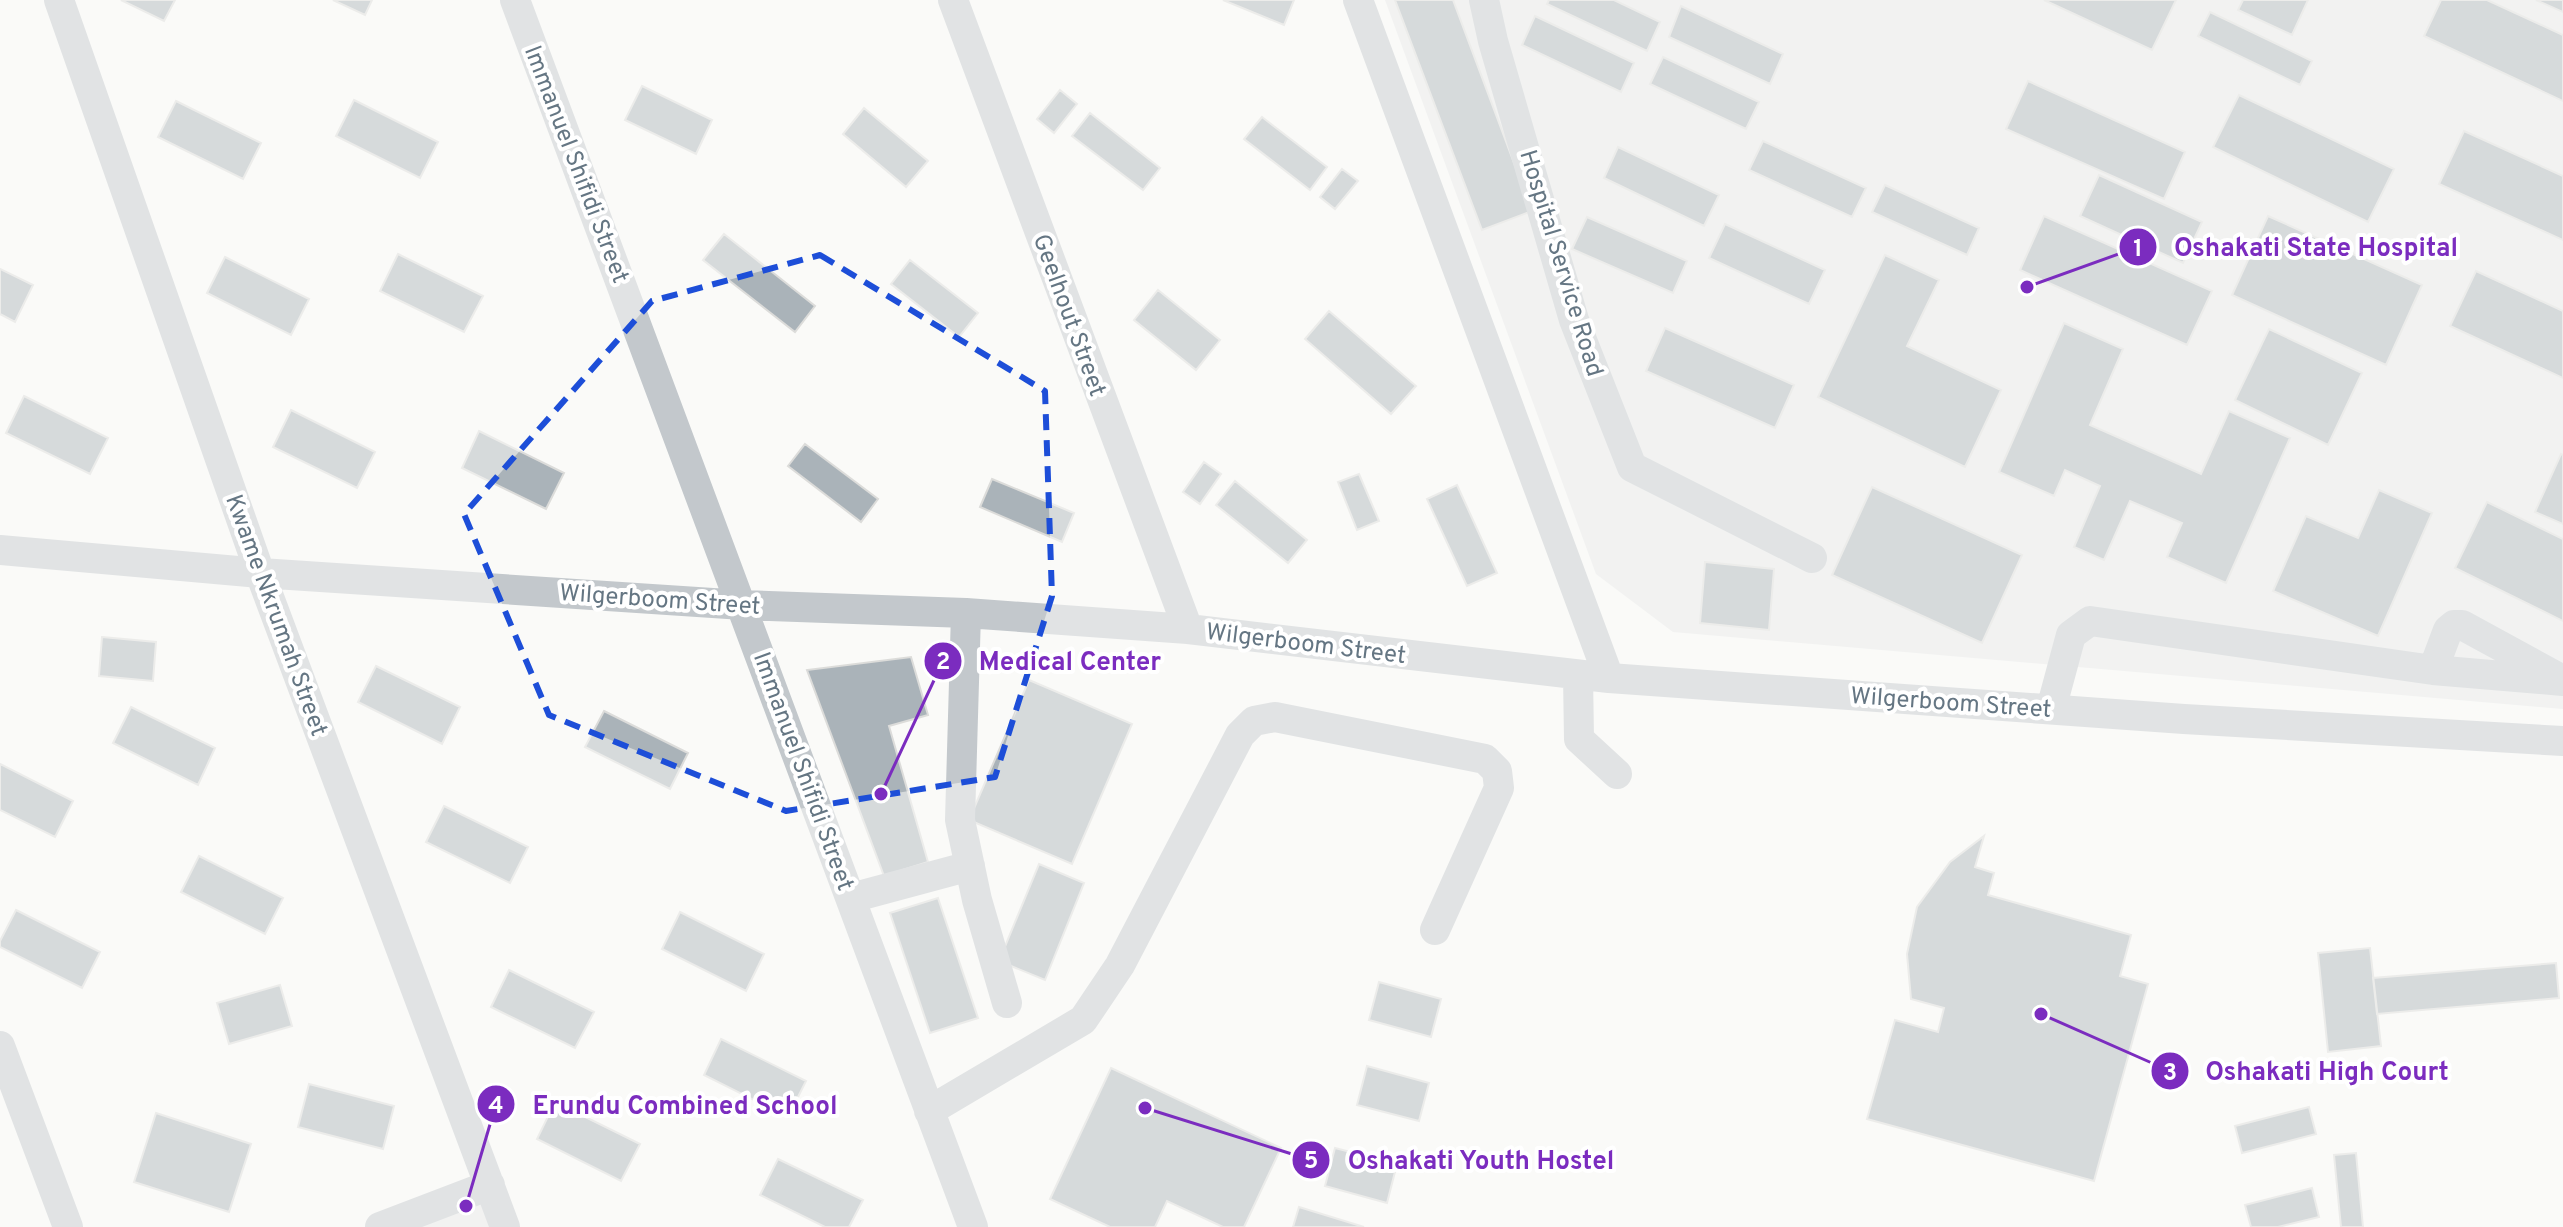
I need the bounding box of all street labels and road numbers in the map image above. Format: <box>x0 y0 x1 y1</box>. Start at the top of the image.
street label: Immanuel Shifidi Street <box>516 42 634 288</box>
street label: Hospital Service Road <box>1511 147 1609 381</box>
street label: Geelhout Street <box>1025 230 1111 401</box>
street label: Kwame Nkrumah Street <box>217 491 333 741</box>
street label: Wilgerboom Street <box>558 579 761 623</box>
street label: Wilgerboom Street <box>1204 618 1407 672</box>
street label: Immanuel Shifidi Street <box>745 648 859 895</box>
street label: Wilgerboom Street <box>1849 682 2052 726</box>

